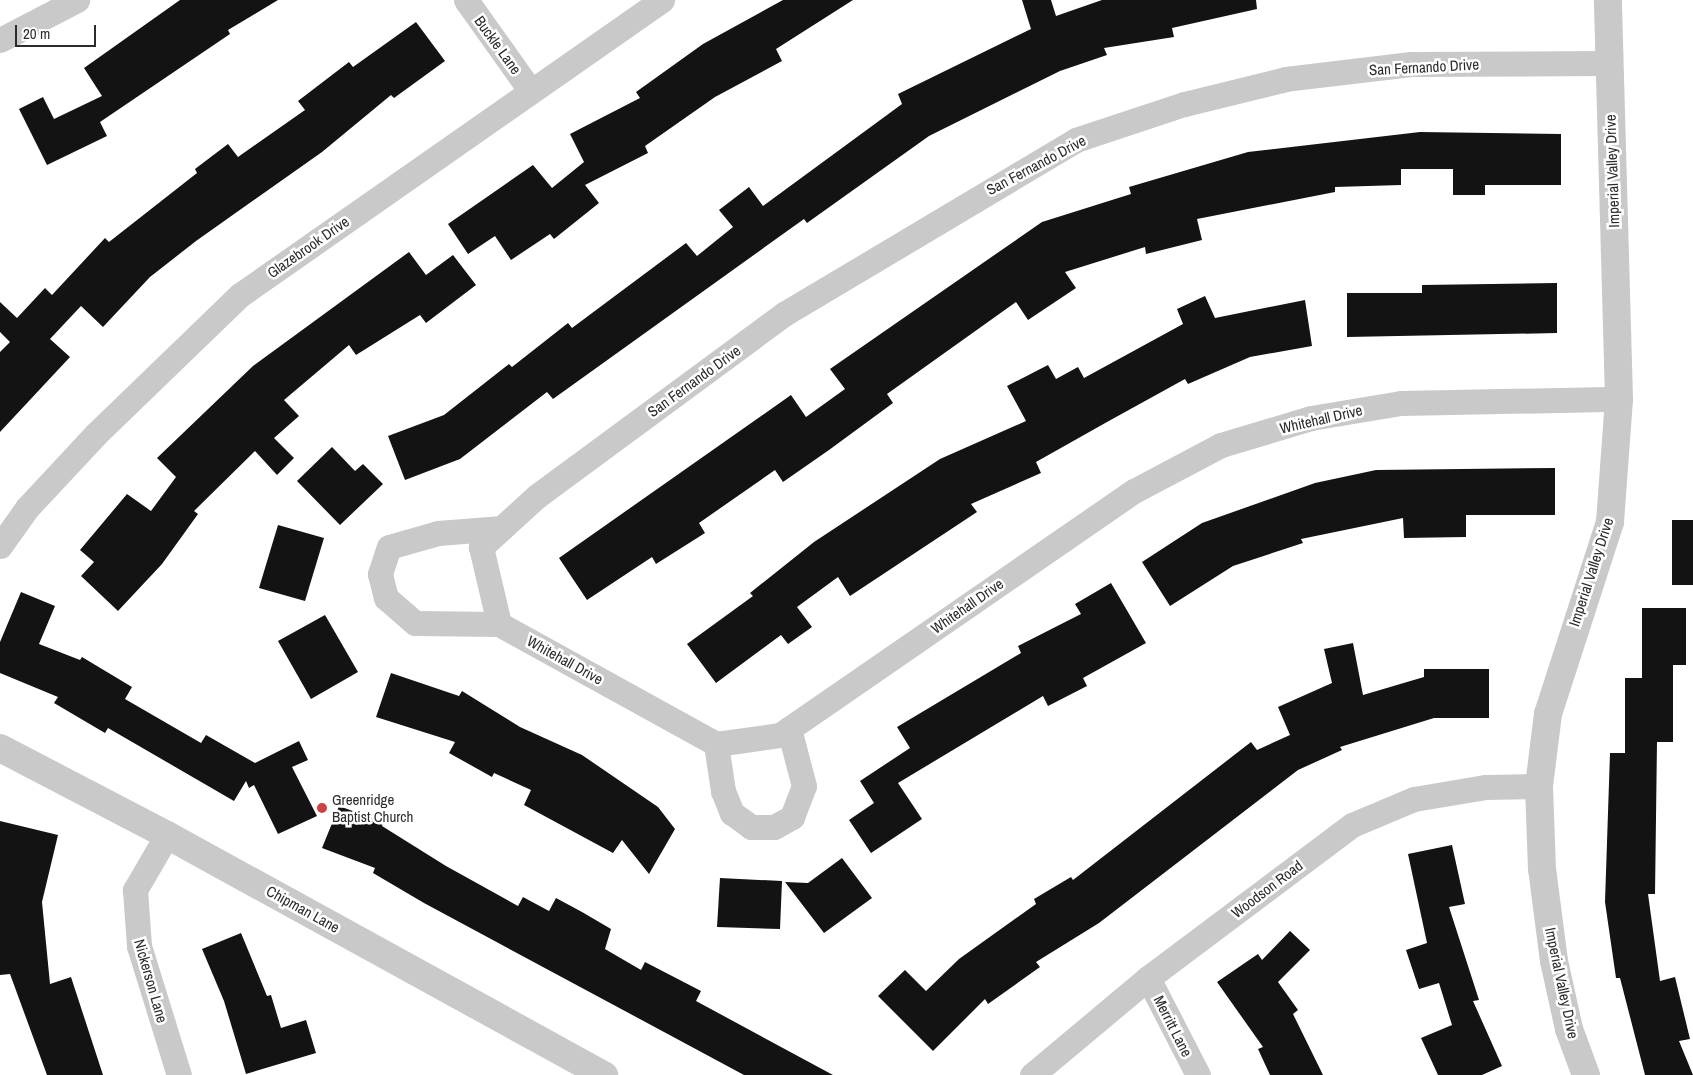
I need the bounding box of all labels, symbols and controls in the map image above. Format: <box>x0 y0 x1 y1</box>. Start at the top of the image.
street label: Buckle Lane <box>471 12 525 78</box>
scale bar <box>18 15 99 47</box>
text: 20 m <box>23 23 50 44</box>
street label: San Fernando Drive <box>1369 55 1479 79</box>
street label: Imperial Valley Drive <box>1601 114 1623 228</box>
street label: San Fernando Drive <box>983 131 1089 199</box>
street label: Glazebrook Drive <box>264 212 352 282</box>
street label: San Fernando Drive <box>644 341 744 421</box>
street label: Whitehall Drive <box>1278 401 1364 437</box>
street label: Imperial Valley Drive <box>1565 515 1617 629</box>
street label: Whitehall Drive <box>927 575 1007 637</box>
street label: Whitehall Drive <box>524 632 606 688</box>
place label: Greenridge Baptist Church <box>332 790 413 825</box>
marker: Greenridge Baptist Church <box>316 802 328 814</box>
street label: Woodson Road <box>1228 856 1306 922</box>
street label: Chipman Lane <box>263 882 343 936</box>
street label: Imperial Valley Drive <box>1541 926 1583 1040</box>
street label: Nickerson Lane <box>130 937 172 1025</box>
street label: Merritt Lane <box>1150 992 1196 1060</box>

